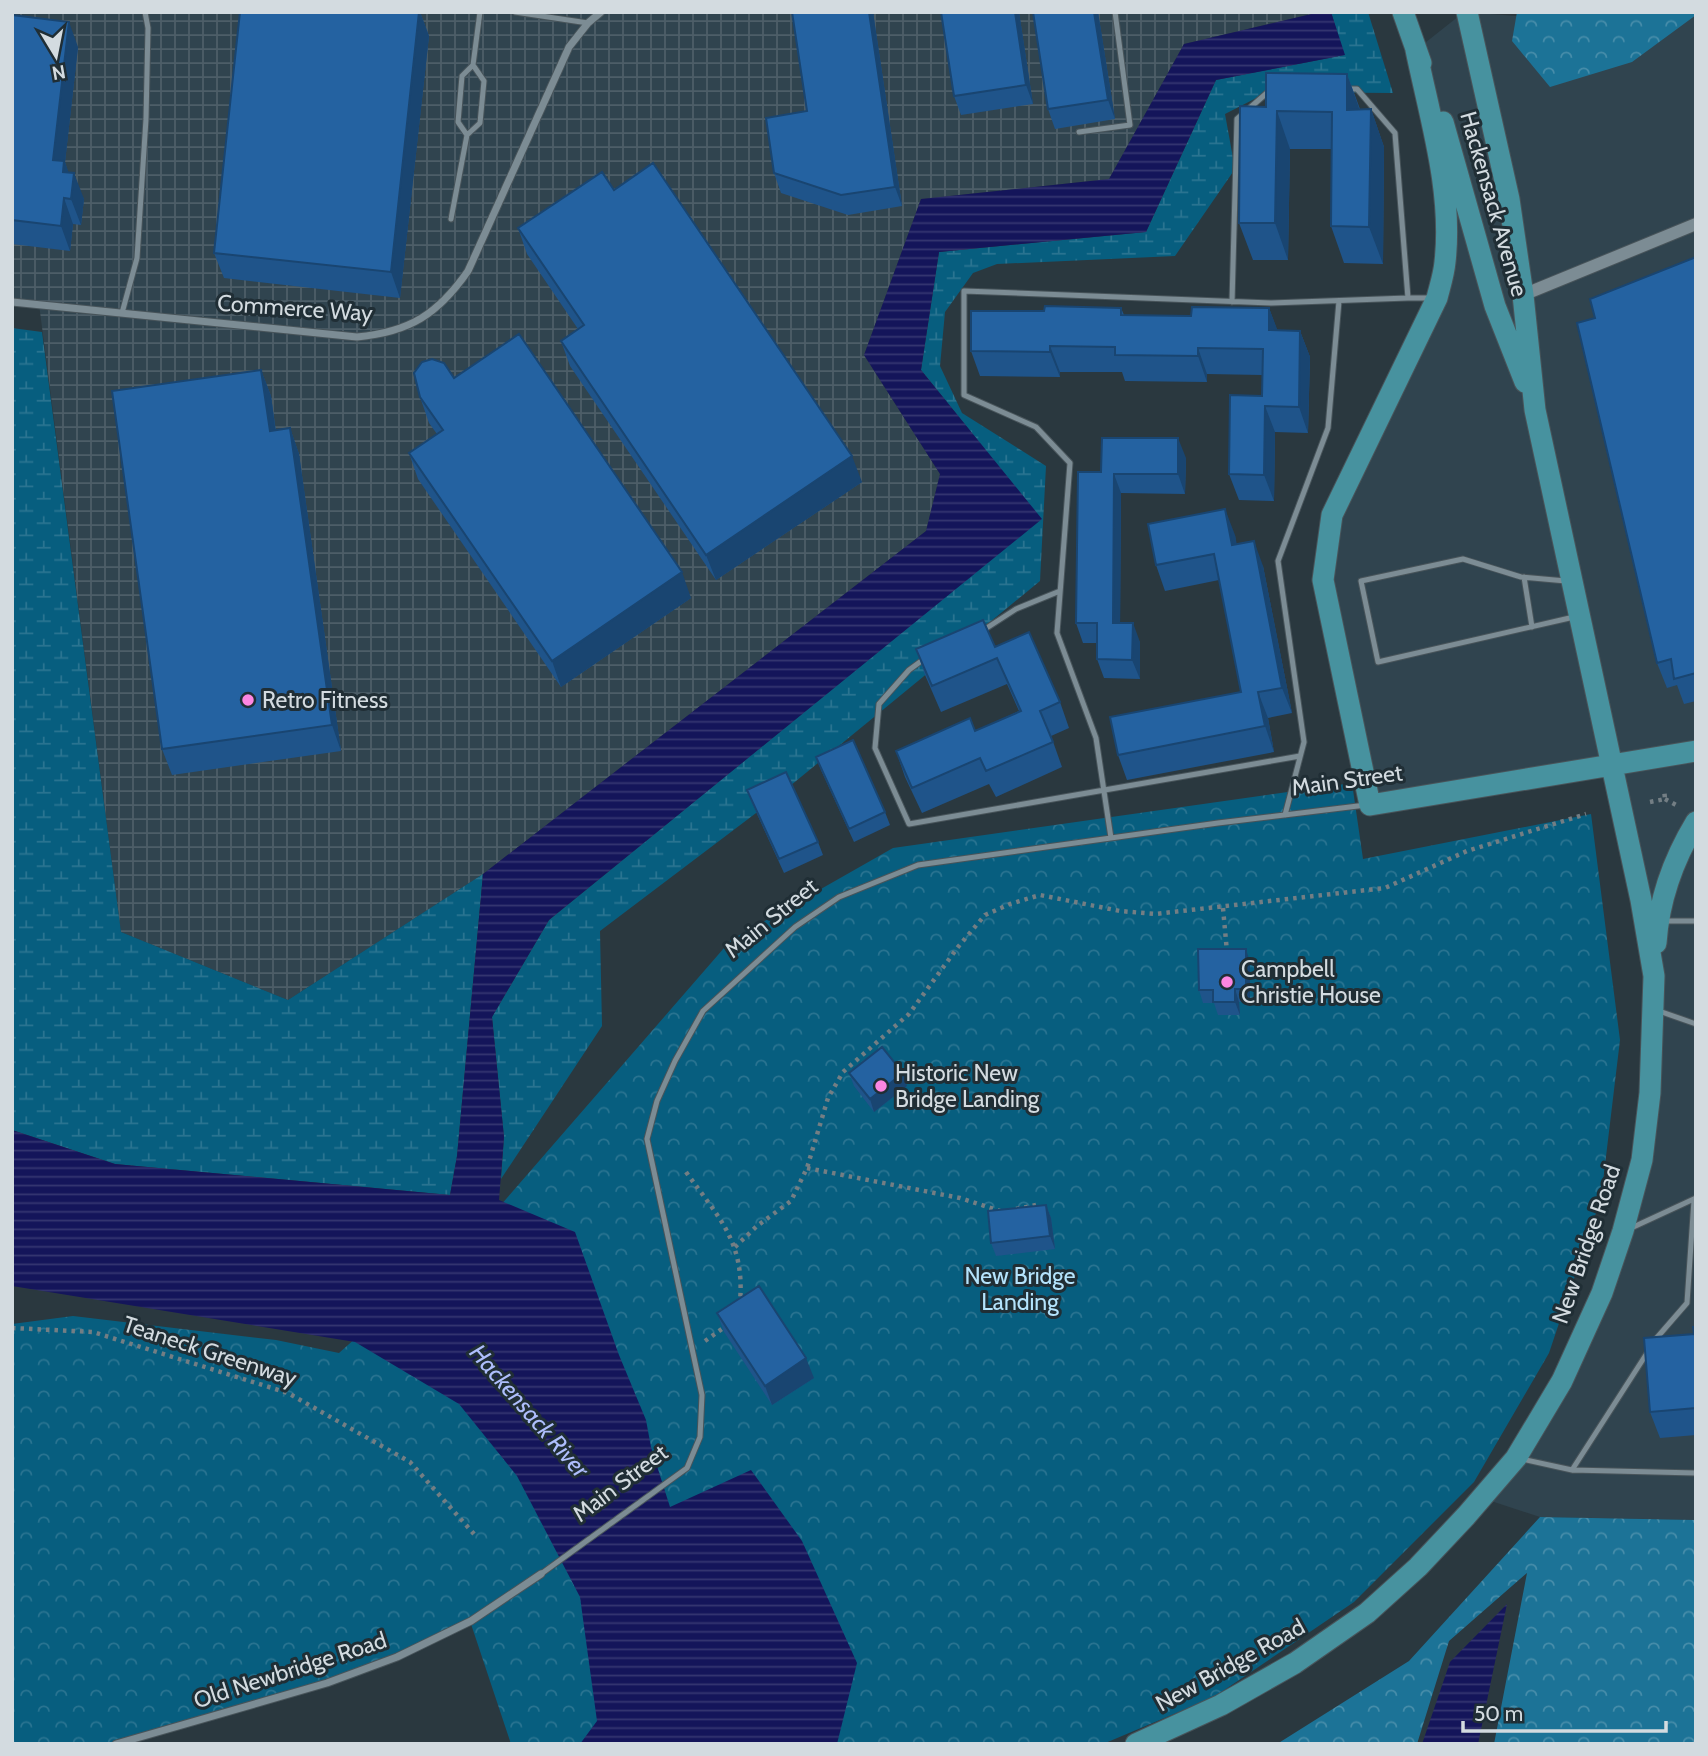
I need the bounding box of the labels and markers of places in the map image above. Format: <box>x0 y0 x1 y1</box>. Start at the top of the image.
place label: Retro Fitness <box>262 686 388 714</box>
marker: Retro Fitness <box>240 692 256 708</box>
place label: Campbell Christie House <box>1241 955 1381 1009</box>
marker: Campbell Christie House <box>1219 974 1235 990</box>
place label: Historic New Bridge Landing <box>895 1059 1040 1113</box>
marker: Historic New Bridge Landing <box>873 1078 889 1094</box>

